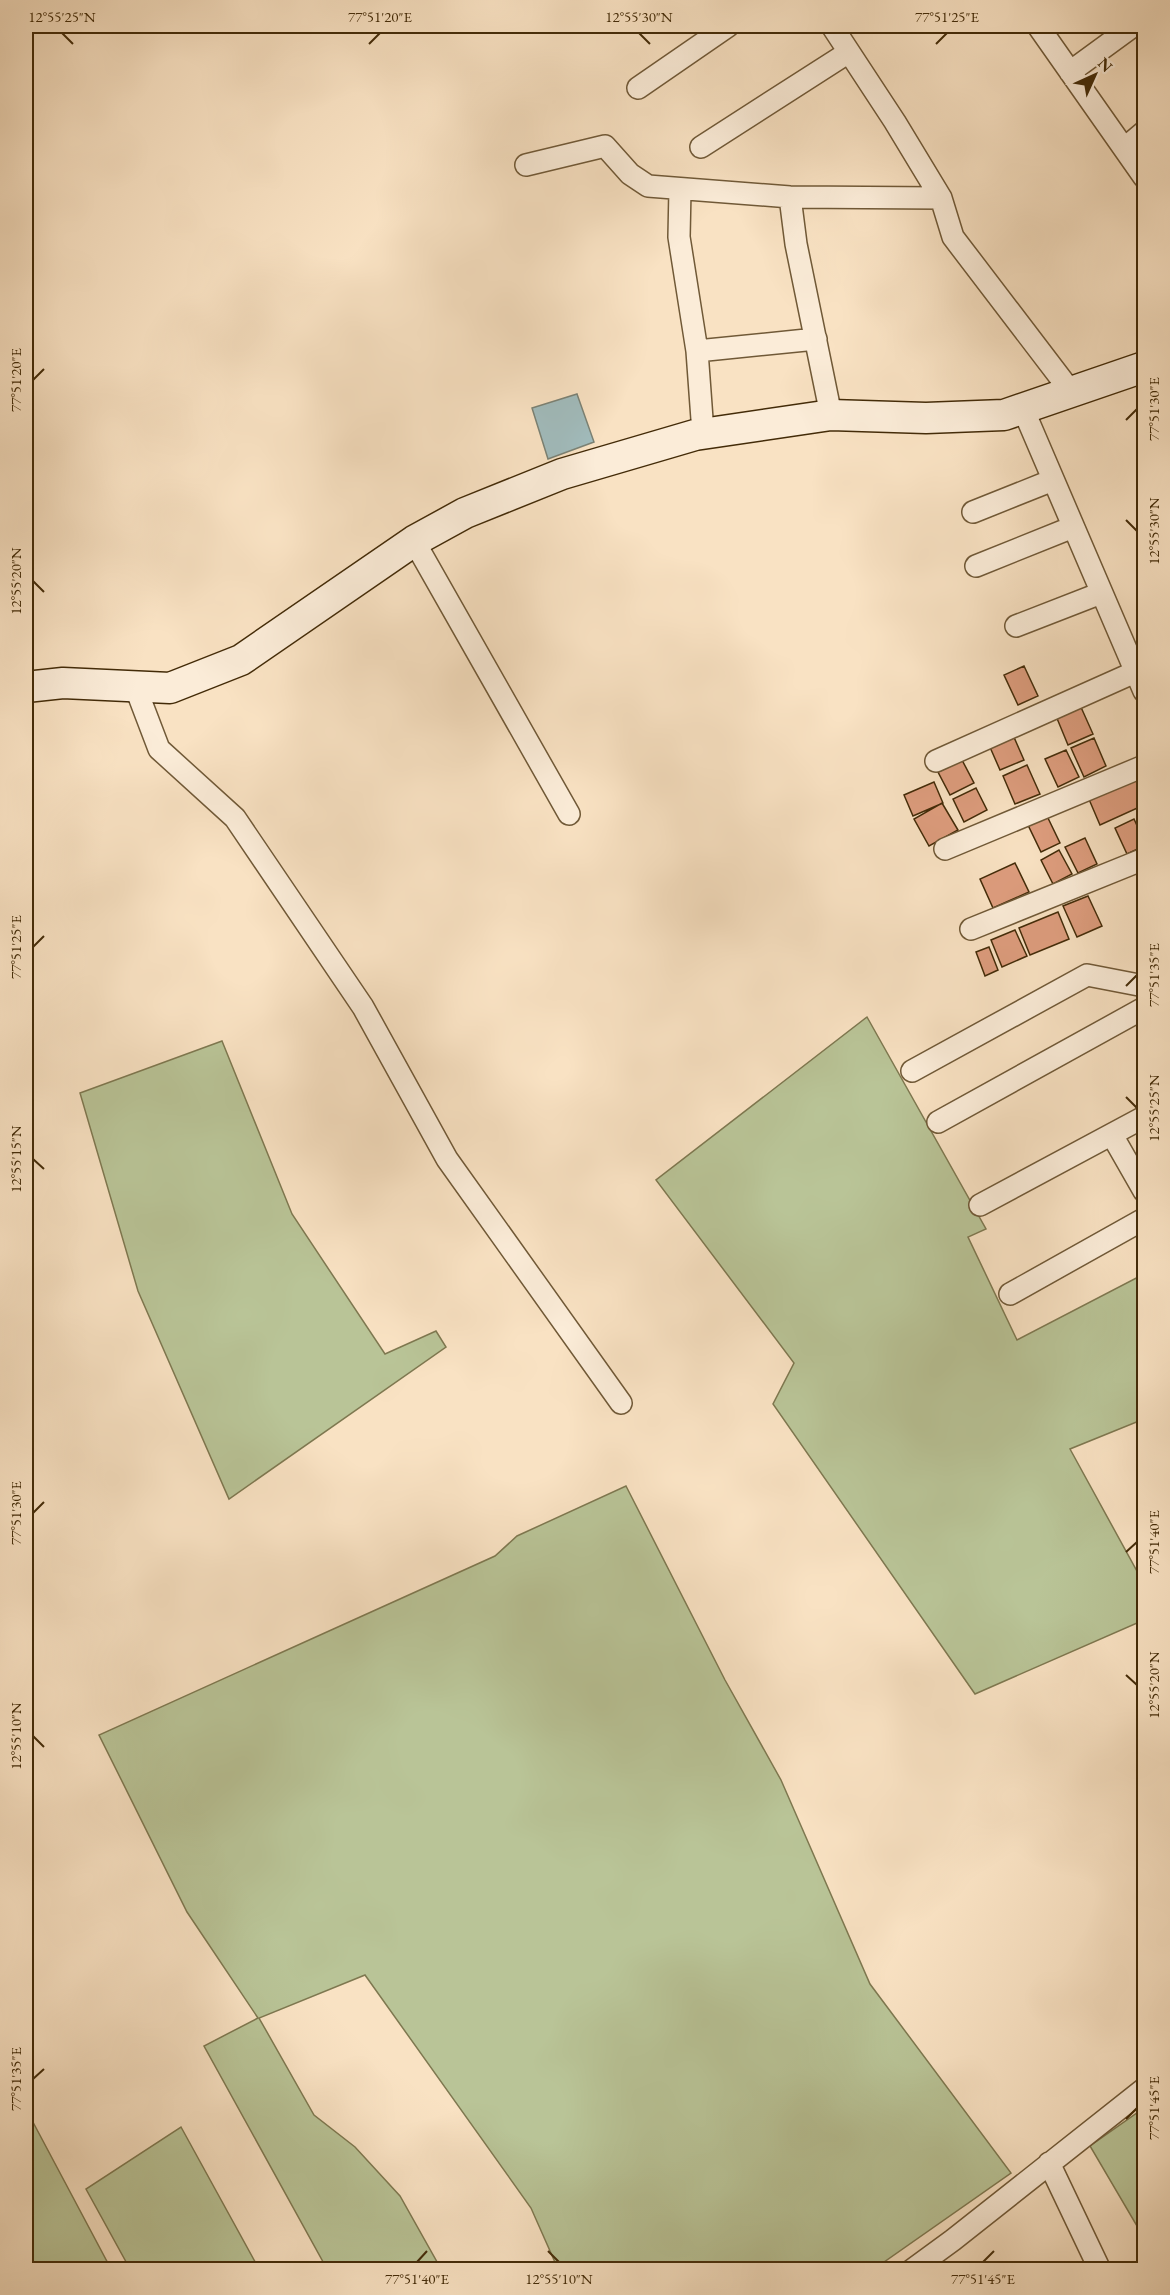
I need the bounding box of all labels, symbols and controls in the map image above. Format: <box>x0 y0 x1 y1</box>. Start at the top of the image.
text: 12°55'25"N <box>28 7 96 26</box>
text: 77°51'20"E <box>348 7 413 26</box>
text: 12°55'30"N <box>605 7 673 26</box>
text: 77°51'25"E <box>915 7 980 26</box>
north arrow <box>1065 45 1125 105</box>
text: N <box>1093 53 1117 77</box>
text: 77°51'20"E <box>6 347 25 412</box>
text: 77°51'30"E <box>1144 376 1163 441</box>
text: 12°55'30"N <box>1144 497 1163 565</box>
text: 12°55'20"N <box>6 547 25 615</box>
text: 77°51'25"E <box>6 914 25 979</box>
text: 77°51'35"E <box>1144 942 1163 1007</box>
text: 12°55'25"N <box>1144 1074 1163 1142</box>
text: 12°55'15"N <box>6 1125 25 1193</box>
text: 77°51'30"E <box>6 1480 25 1545</box>
text: 77°51'40"E <box>1144 1509 1163 1574</box>
text: 12°55'20"N <box>1144 1651 1163 1719</box>
text: 12°55'10"N <box>6 1702 25 1770</box>
text: 77°51'35"E <box>6 2046 25 2111</box>
text: 77°51'45"E <box>1144 2075 1163 2140</box>
text: 77°51'40"E <box>385 2269 450 2288</box>
text: 12°55'10"N <box>525 2269 593 2288</box>
text: 77°51'45"E <box>951 2269 1016 2288</box>

